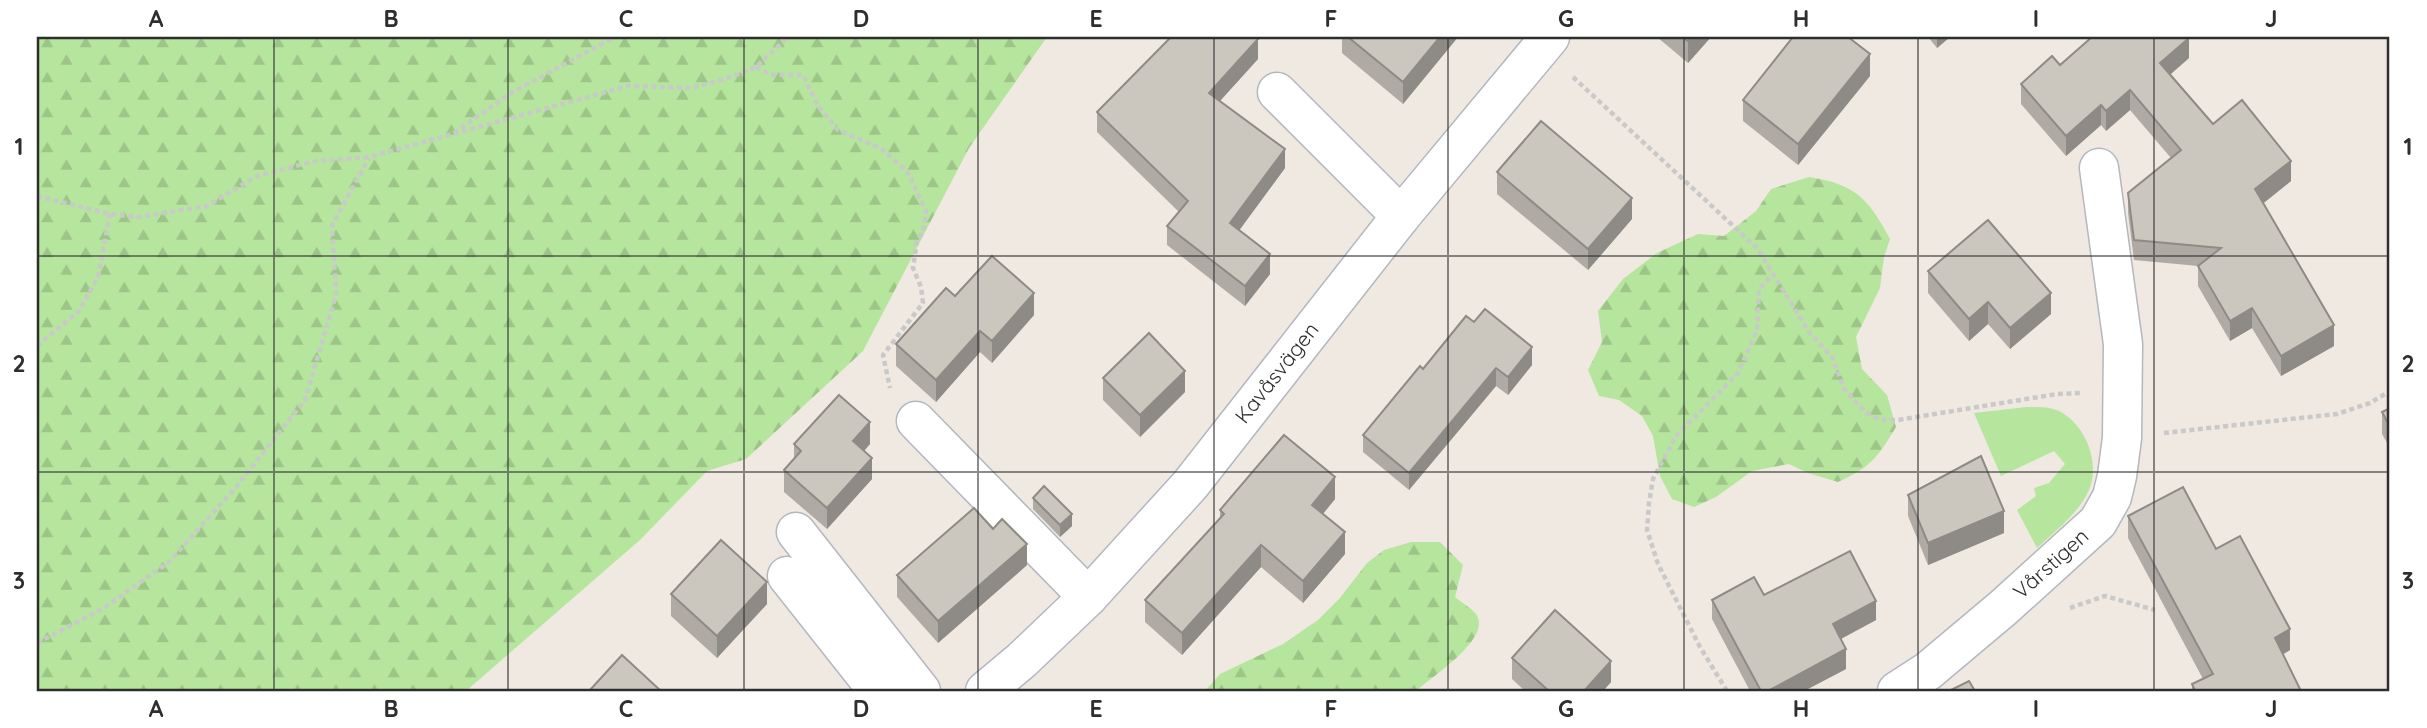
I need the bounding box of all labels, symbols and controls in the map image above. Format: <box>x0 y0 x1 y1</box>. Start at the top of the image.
text: A <box>149 4 164 33</box>
text: B <box>383 4 399 33</box>
text: C <box>619 4 633 33</box>
text: D <box>853 4 869 33</box>
text: E <box>1089 4 1103 33</box>
text: F <box>1325 4 1337 33</box>
text: G <box>1558 4 1574 33</box>
text: H <box>1793 4 1809 33</box>
text: I <box>2033 4 2039 33</box>
text: J <box>2265 4 2277 33</box>
text: 1 <box>15 132 23 161</box>
text: 1 <box>2404 132 2412 161</box>
street label: Kavåsvägen <box>1229 317 1324 428</box>
text: 2 <box>12 349 26 378</box>
text: 2 <box>2401 349 2415 378</box>
street label: Vårstigen <box>2007 523 2093 604</box>
text: 3 <box>13 566 25 595</box>
text: 3 <box>2402 566 2414 595</box>
text: A <box>149 694 164 723</box>
text: B <box>383 694 399 723</box>
text: C <box>619 694 633 723</box>
text: D <box>853 694 869 723</box>
text: E <box>1089 694 1103 723</box>
text: F <box>1325 694 1337 723</box>
text: G <box>1558 694 1574 723</box>
text: H <box>1793 694 1809 723</box>
text: I <box>2033 694 2039 723</box>
text: J <box>2265 694 2277 723</box>

